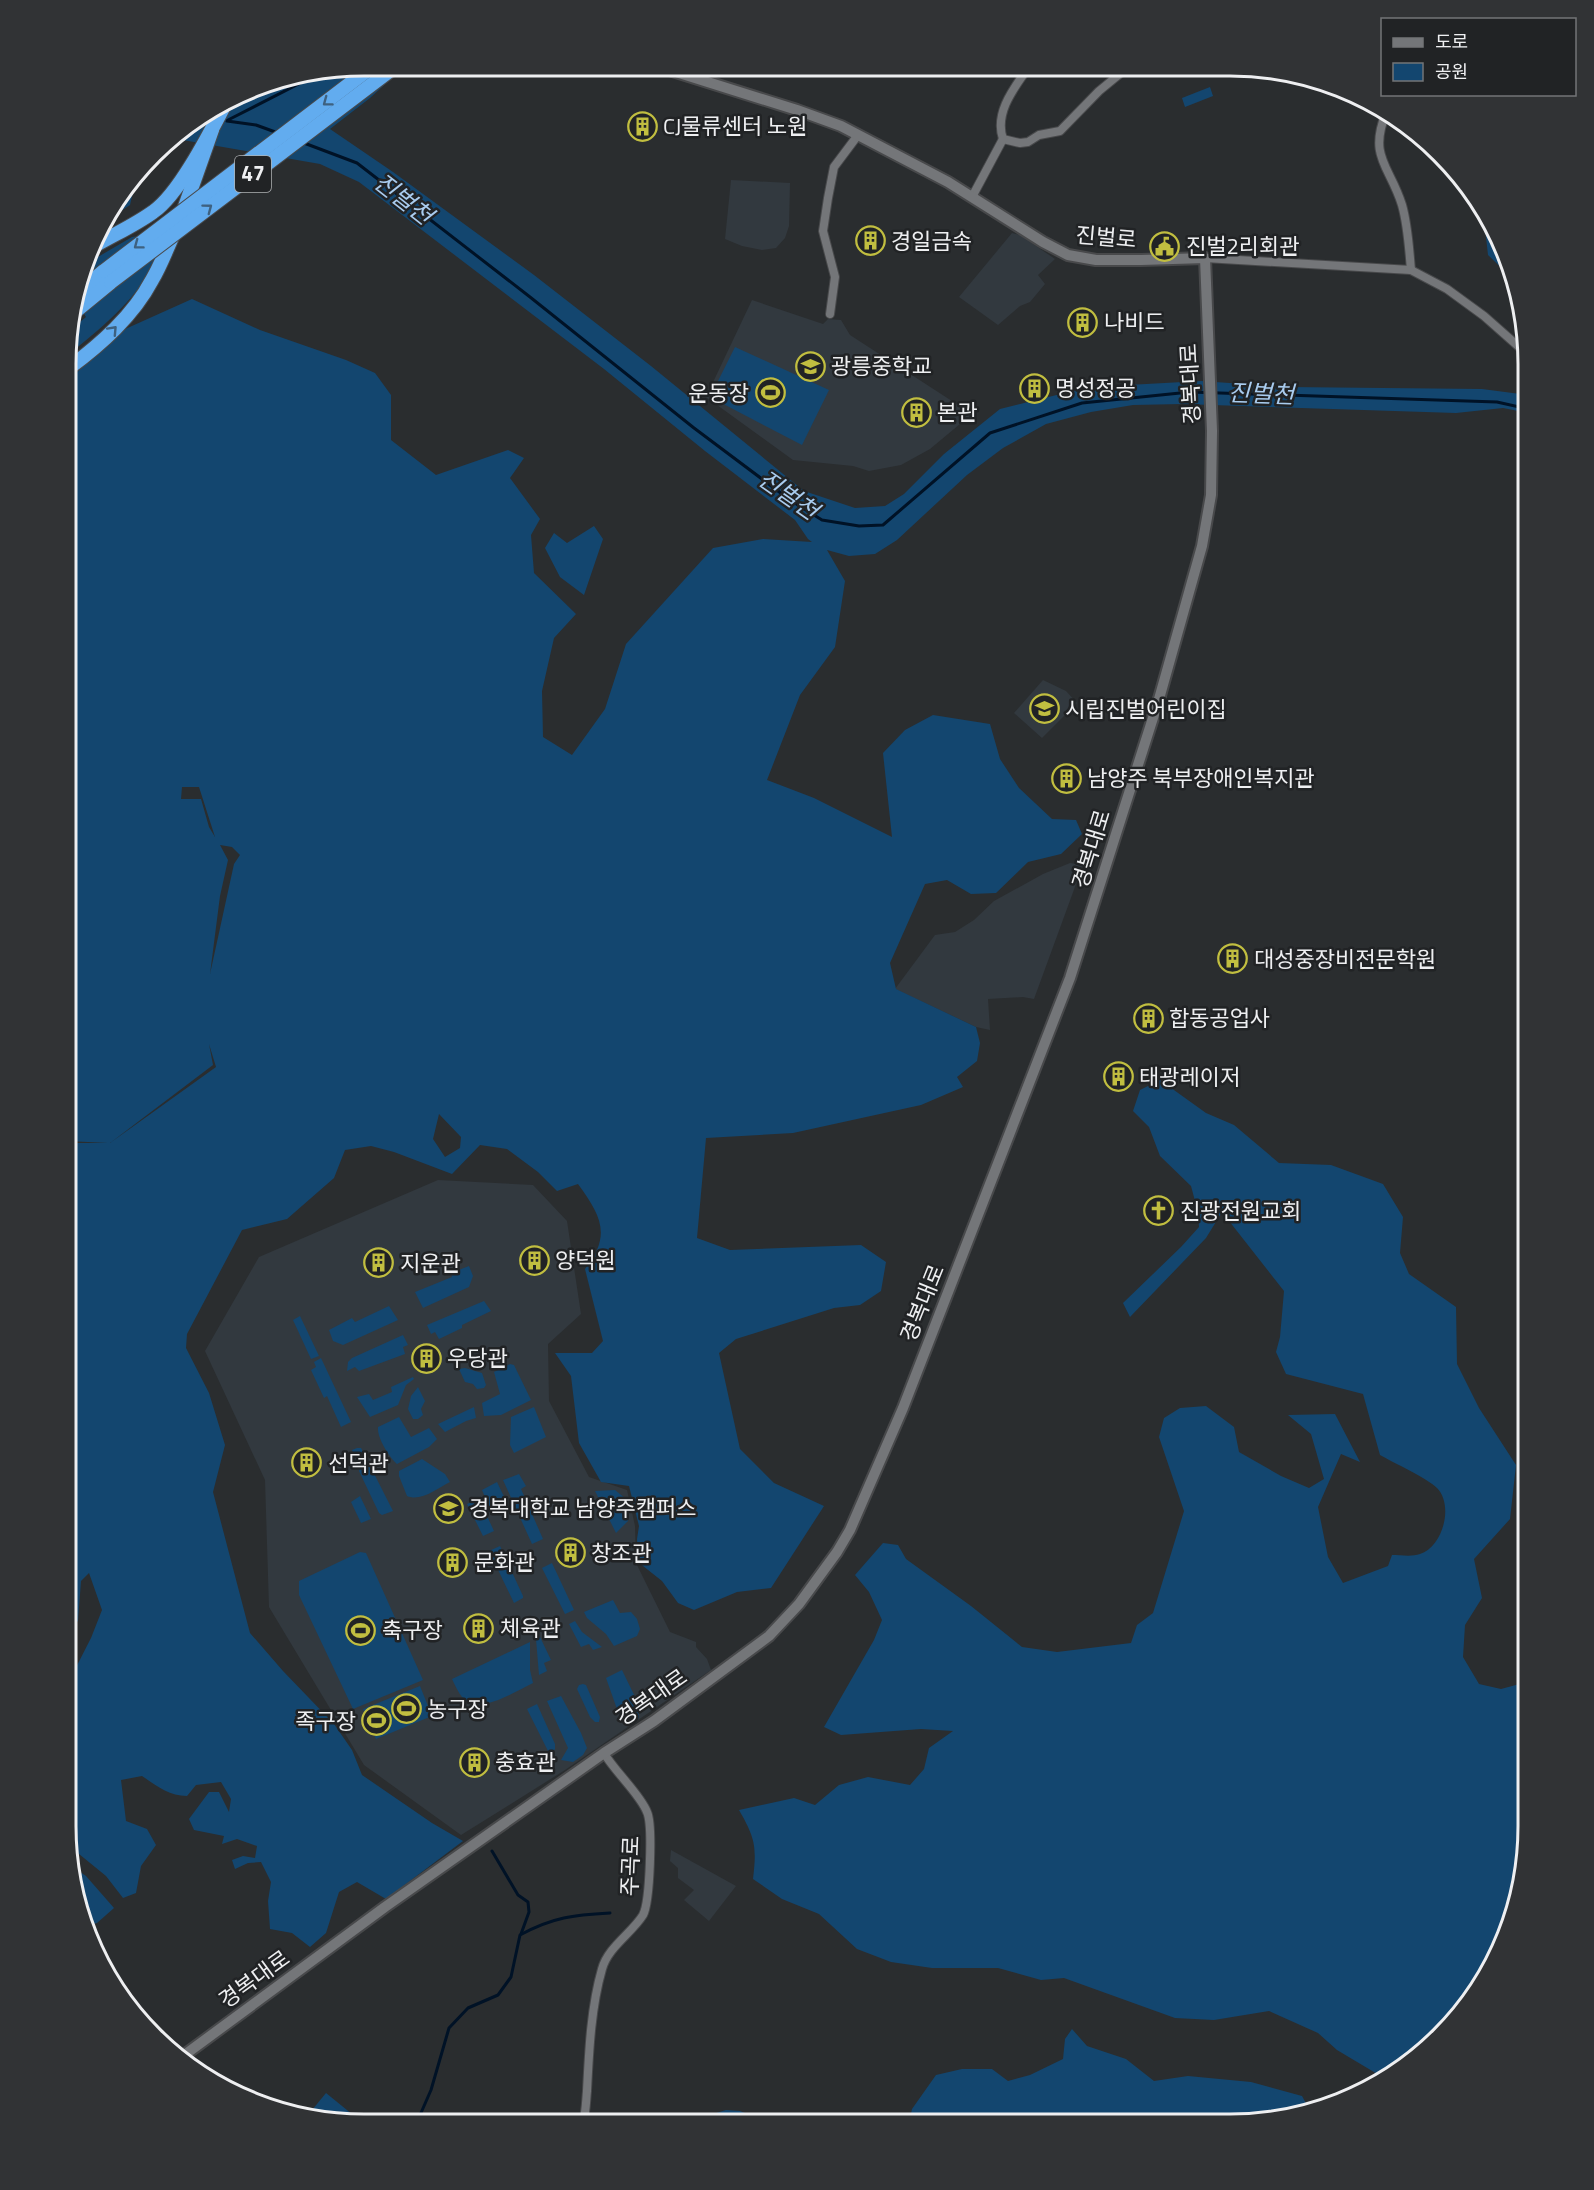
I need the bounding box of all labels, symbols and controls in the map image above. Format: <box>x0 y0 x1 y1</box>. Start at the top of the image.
legend <box>1381 18 1576 96</box>
text: 도로 <box>1435 28 1468 55</box>
text: 공원 <box>1435 58 1468 85</box>
one-way arrow <box>323 95 334 106</box>
place label: CJ물류센터 노원 <box>663 109 808 143</box>
building icon: CJ물류센터 노원 <box>626 110 658 142</box>
road number: 47 <box>235 156 271 192</box>
water label: 진벌천 <box>366 164 443 235</box>
one-way arrow <box>201 204 212 215</box>
street label: 진벌로 <box>1074 217 1138 257</box>
place label: 경일금속 <box>891 224 972 258</box>
building icon: 경일금속 <box>854 225 886 257</box>
place label: 진벌2리회관 <box>1186 229 1300 263</box>
public building icon: 진벌2리회관 <box>1149 230 1181 262</box>
one-way arrow <box>134 238 145 249</box>
place label: 나비드 <box>1104 305 1165 339</box>
building icon: 나비드 <box>1067 306 1099 338</box>
one-way arrow <box>106 326 117 337</box>
street label: 경복대로 <box>1171 343 1209 425</box>
place label: 광릉중학교 <box>831 349 932 383</box>
school or university icon: 광릉중학교 <box>794 350 826 382</box>
place label: 명성정공 <box>1055 371 1136 405</box>
building icon: 명성정공 <box>1018 372 1050 404</box>
water label: 진벌천 <box>1227 374 1298 412</box>
place label: 운동장 <box>688 376 749 410</box>
sports icon: 운동장 <box>754 377 786 409</box>
place label: 본관 <box>937 395 977 429</box>
building icon: 본관 <box>900 396 932 428</box>
water label: 진벌천 <box>751 460 828 530</box>
place label: 시립진벌어린이집 <box>1065 692 1227 726</box>
school or university icon: 시립진벌어린이집 <box>1028 693 1060 725</box>
place label: 남양주 북부장애인복지관 <box>1087 761 1314 795</box>
building icon: 남양주 북부장애인복지관 <box>1050 762 1082 794</box>
street label: 경복대로 <box>1063 805 1119 893</box>
place label: 대성중장비전문학원 <box>1254 942 1436 976</box>
building icon: 대성중장비전문학원 <box>1217 943 1249 975</box>
place label: 합동공업사 <box>1169 1001 1270 1035</box>
building icon: 합동공업사 <box>1132 1002 1164 1034</box>
place label: 태광레이저 <box>1139 1060 1240 1094</box>
building icon: 태광레이저 <box>1102 1061 1134 1093</box>
place label: 진광전원교회 <box>1180 1194 1301 1228</box>
church icon: 진광전원교회 <box>1143 1195 1175 1227</box>
place label: 양덕원 <box>555 1243 616 1277</box>
building icon: 양덕원 <box>518 1244 550 1276</box>
place label: 지운관 <box>400 1246 461 1280</box>
building icon: 지운관 <box>363 1247 395 1279</box>
street label: 경복대로 <box>891 1259 953 1347</box>
place label: 우당관 <box>447 1341 508 1375</box>
building icon: 우당관 <box>410 1342 442 1374</box>
place label: 선덕관 <box>328 1446 389 1480</box>
building icon: 선덕관 <box>291 1447 323 1479</box>
place label: 경복대학교 남양주캠퍼스 <box>469 1491 696 1525</box>
school or university icon: 경복대학교 남양주캠퍼스 <box>432 1492 464 1524</box>
place label: 창조관 <box>591 1536 652 1570</box>
building icon: 창조관 <box>554 1537 586 1569</box>
place label: 문화관 <box>474 1545 535 1579</box>
building icon: 문화관 <box>437 1546 469 1578</box>
place label: 체육관 <box>500 1611 561 1645</box>
building icon: 체육관 <box>463 1612 495 1644</box>
place label: 축구장 <box>382 1613 443 1647</box>
sports icon: 축구장 <box>345 1614 377 1646</box>
street label: 경복대로 <box>608 1660 694 1734</box>
place label: 농구장 <box>427 1692 488 1726</box>
sports icon: 농구장 <box>390 1693 422 1725</box>
place label: 족구장 <box>295 1704 356 1738</box>
sports icon: 족구장 <box>361 1705 393 1737</box>
place label: 충효관 <box>495 1745 556 1779</box>
building icon: 충효관 <box>458 1746 490 1778</box>
street label: 주곡로 <box>612 1835 648 1897</box>
street label: 경복대로 <box>211 1941 297 2017</box>

